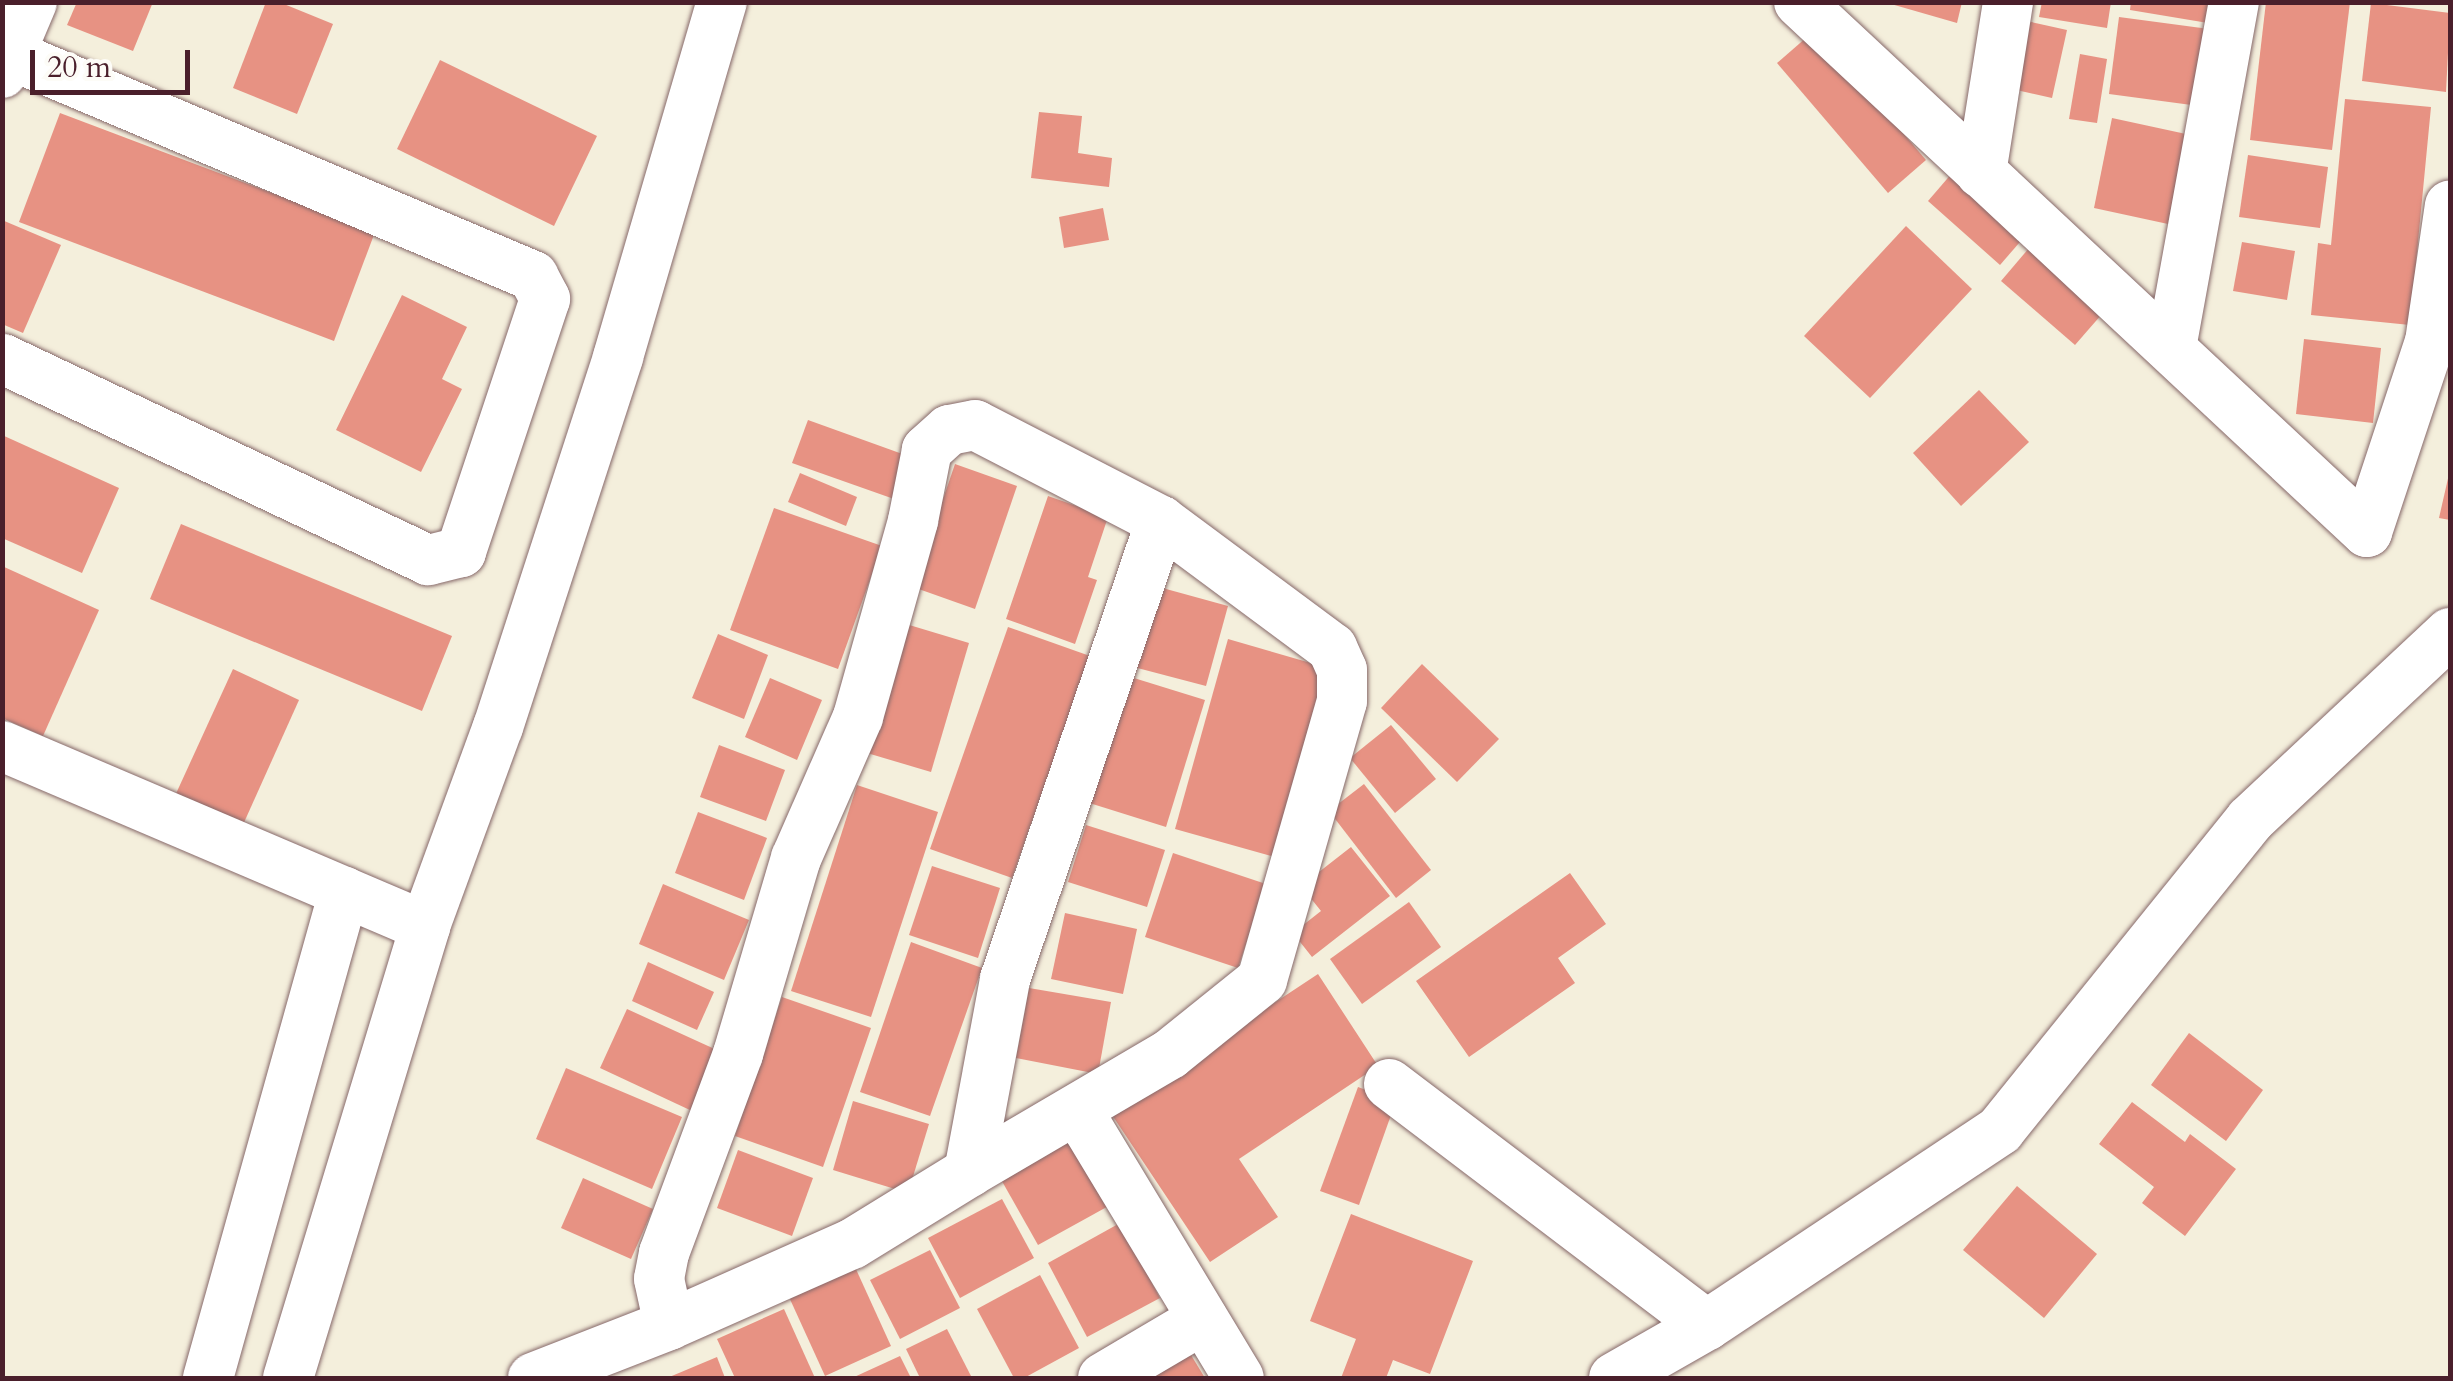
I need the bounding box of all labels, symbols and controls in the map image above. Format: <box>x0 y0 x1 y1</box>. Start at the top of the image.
scale bar <box>35 30 195 92</box>
text: 20 m <box>47 47 111 88</box>

